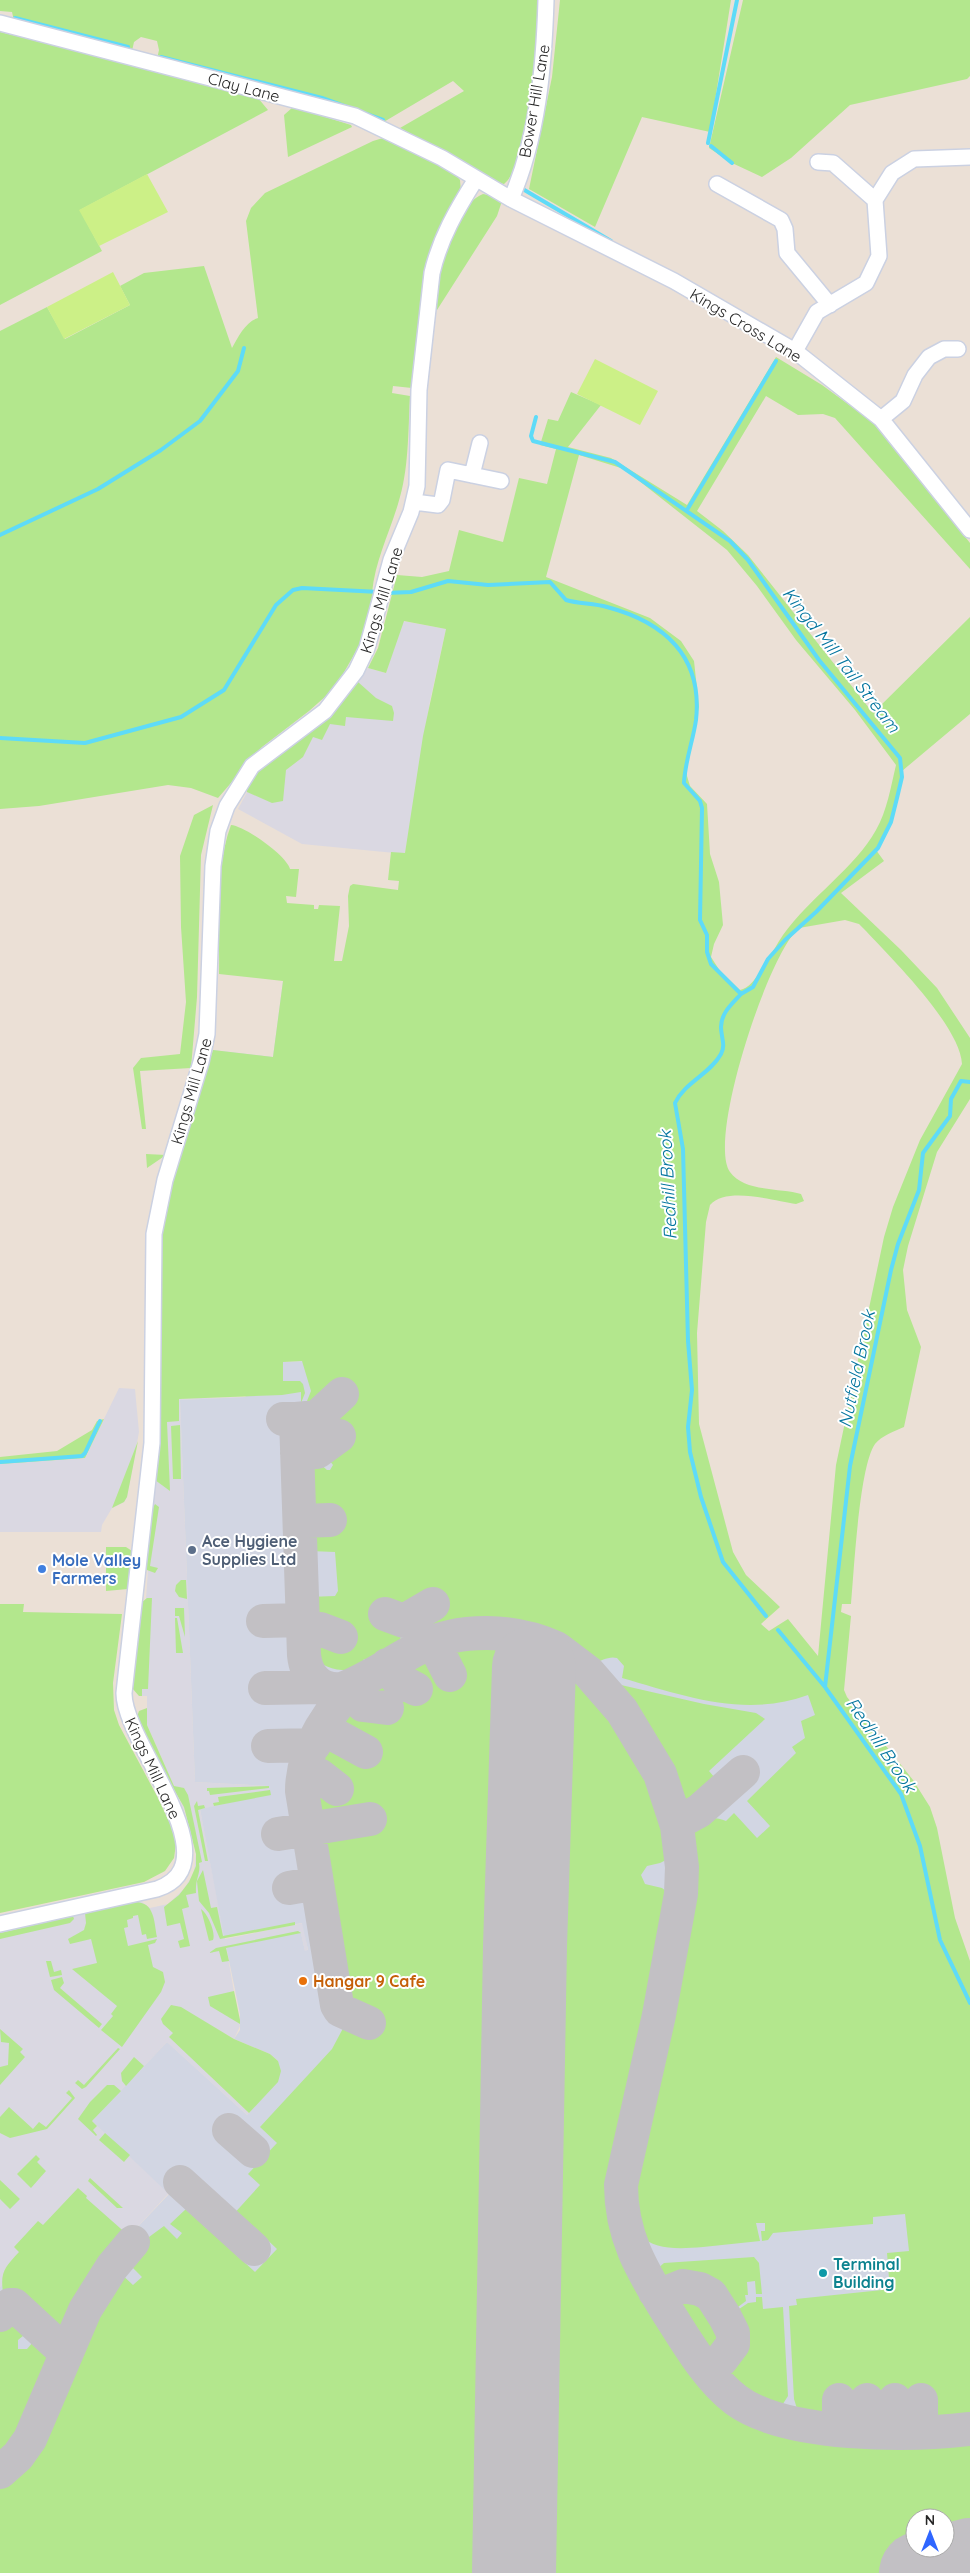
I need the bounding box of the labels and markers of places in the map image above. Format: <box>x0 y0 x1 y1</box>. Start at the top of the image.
place label: Ace Hygiene Supplies Ltd <box>202 1531 298 1569</box>
marker: Ace Hygiene Supplies Ltd <box>186 1544 198 1556</box>
place label: Mole Valley Farmers <box>52 1550 141 1588</box>
marker: Mole Valley Farmers <box>36 1563 48 1575</box>
place label: Hangar 9 Cafe <box>313 1971 425 1991</box>
marker: Hangar 9 Cafe <box>297 1975 309 1987</box>
place label: Terminal Building <box>833 2254 900 2292</box>
marker: Terminal Building <box>817 2267 829 2279</box>

